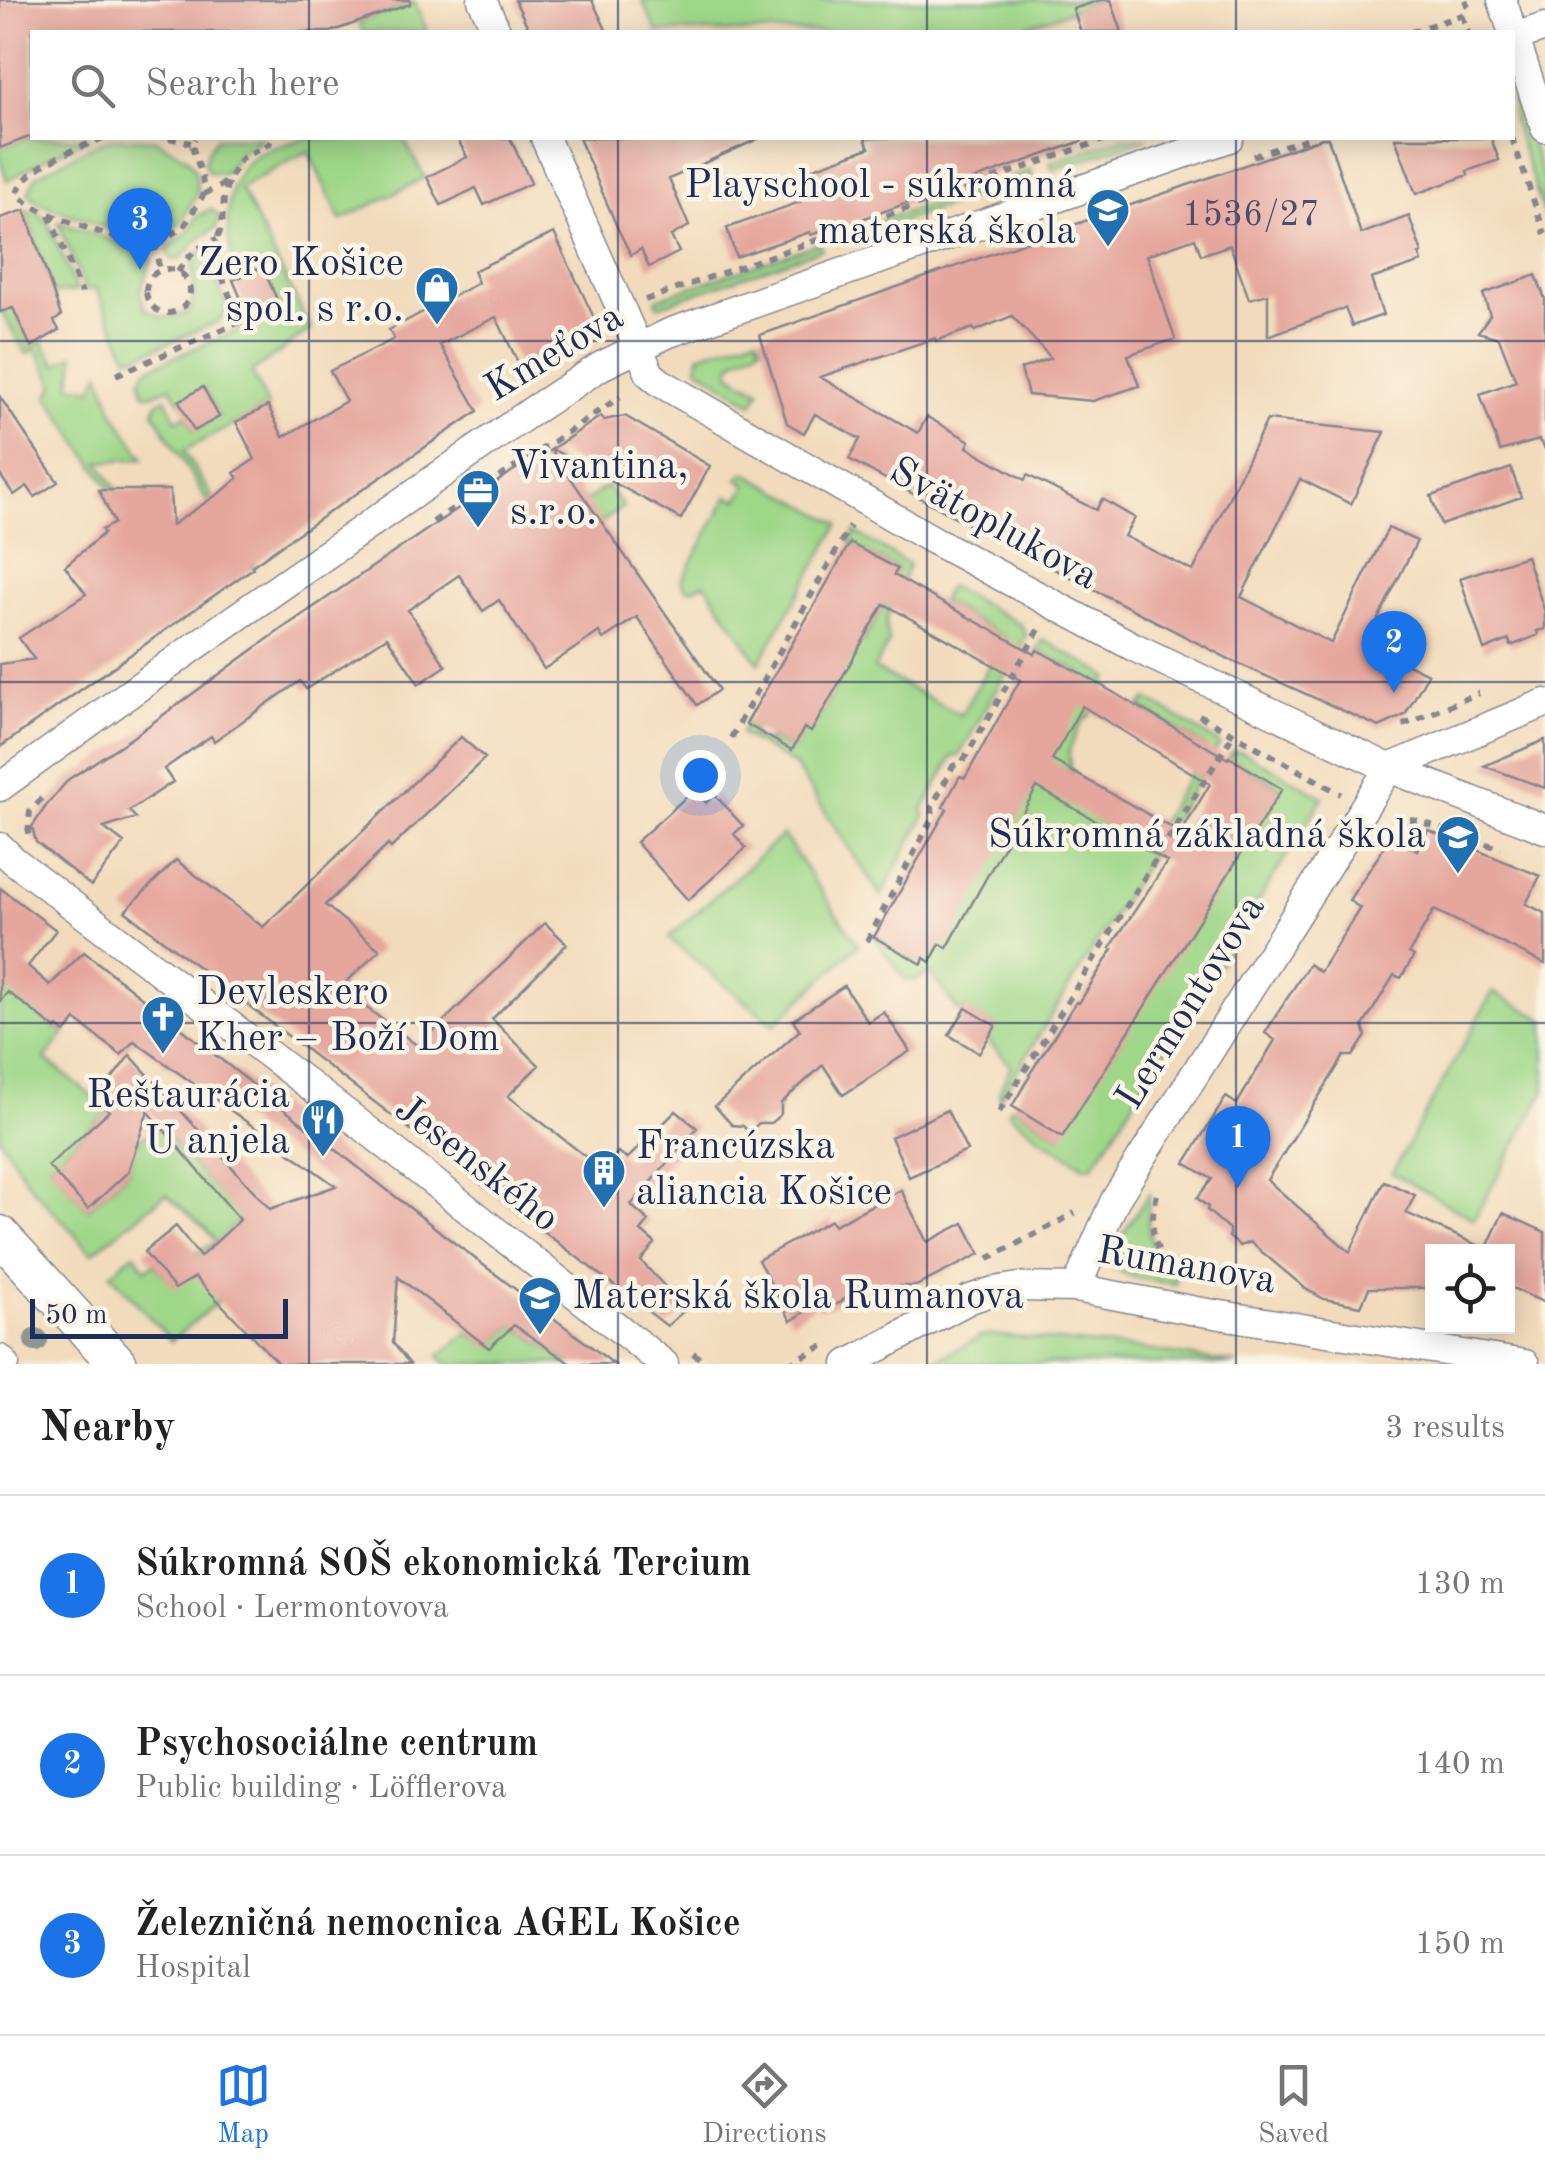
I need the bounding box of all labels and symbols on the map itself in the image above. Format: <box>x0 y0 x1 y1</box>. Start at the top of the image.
place label: Playschool - súkromná materská škola <box>685 167 1076 253</box>
school or university icon: Playschool - súkromná materská škola <box>1085 187 1131 248</box>
pin: 3 <box>108 188 172 270</box>
house number: 1536/27 <box>1182 198 1320 233</box>
place label: Zero Košice spol. s r.o. <box>198 245 404 331</box>
shop icon: Zero Košice spol. s r.o. <box>414 265 460 326</box>
street label: Kmeťova <box>479 297 631 410</box>
place label: Vivantina, s.r.o. <box>510 448 689 534</box>
street label: Svätoplukova <box>882 451 1104 599</box>
office icon: Vivantina, s.r.o. <box>455 468 501 529</box>
pin: 2 <box>1362 610 1426 693</box>
your location <box>675 750 726 801</box>
school or university icon: Súkromná základná škola <box>1435 814 1481 875</box>
place label: Súkromná základná škola <box>988 817 1426 857</box>
street label: Lermontovova <box>1110 889 1274 1117</box>
place label: Devleskero Kher – Boží Dom <box>196 974 500 1060</box>
church icon: Devleskero Kher – Boží Dom <box>140 994 186 1055</box>
place label: Reštaurácia U anjela <box>86 1077 290 1163</box>
street label: Jesenského <box>387 1089 565 1241</box>
restaurant icon: Reštaurácia U anjela <box>300 1097 346 1158</box>
pin: 1 <box>1206 1106 1270 1188</box>
place label: Francúzska aliancia Košice <box>636 1128 892 1214</box>
building icon: Francúzska aliancia Košice <box>581 1148 627 1209</box>
street label: Rumanova <box>1093 1232 1279 1302</box>
school or university icon: Materská škola Rumanova <box>517 1275 563 1336</box>
place label: Materská škola Rumanova <box>572 1278 1024 1318</box>
scale bar <box>30 1294 288 1338</box>

